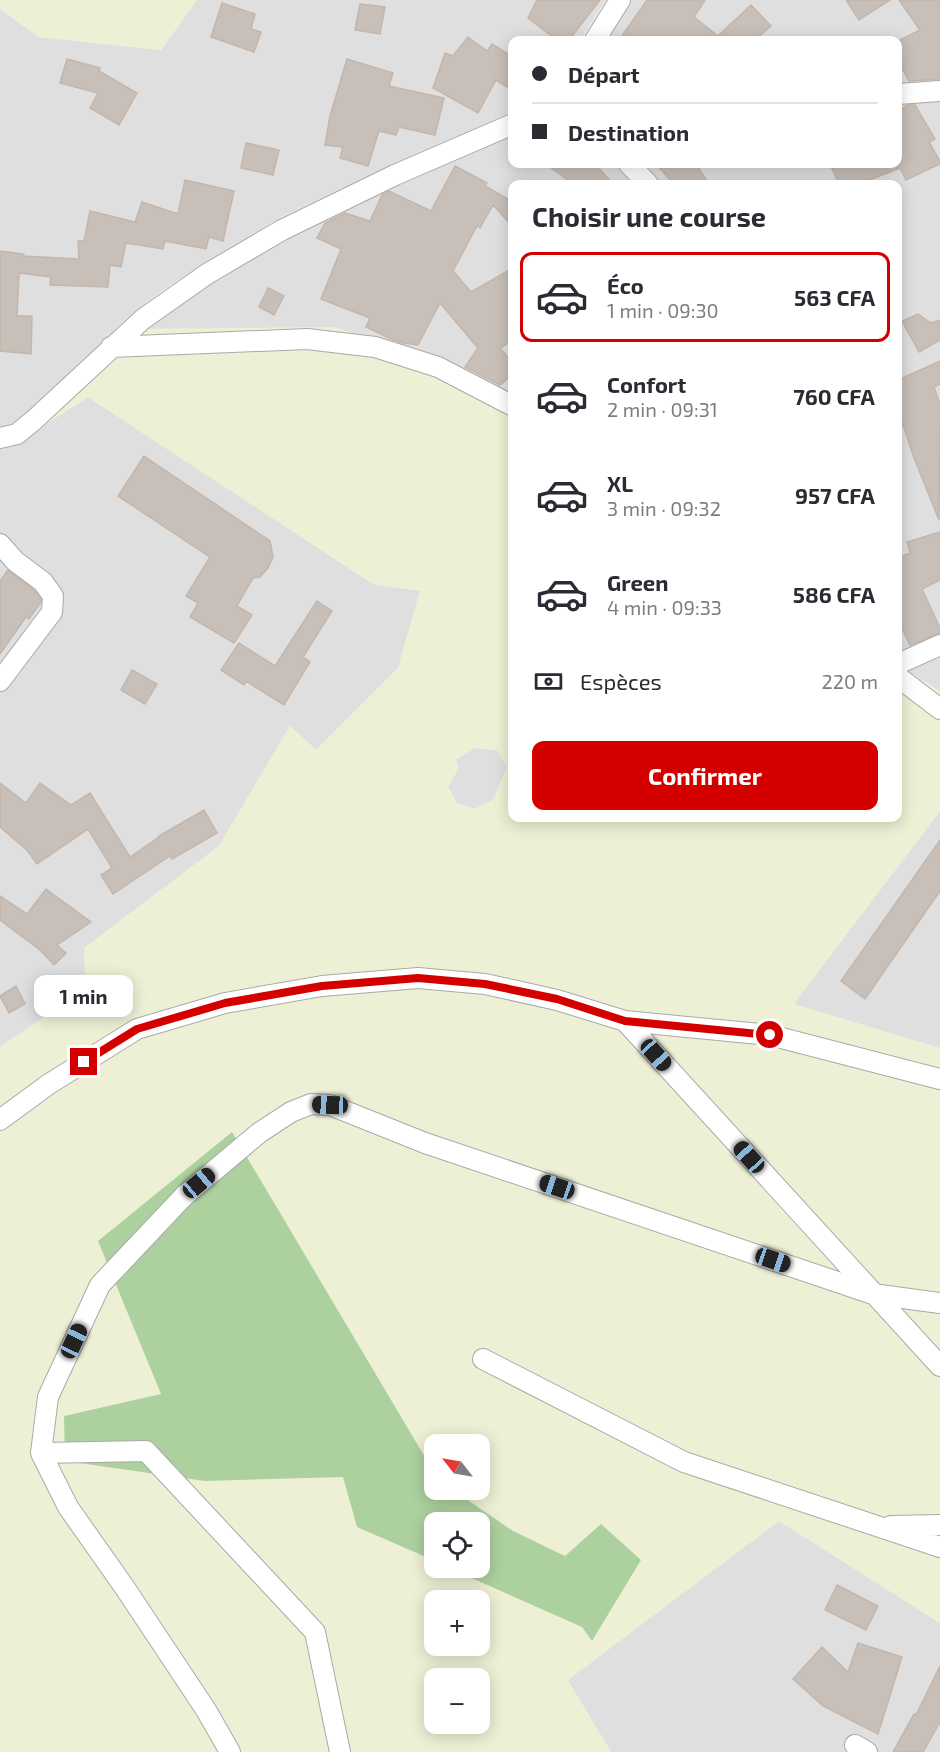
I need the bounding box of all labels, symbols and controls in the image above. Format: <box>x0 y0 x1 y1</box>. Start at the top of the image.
text: Départ <box>568 61 640 87</box>
text: Destination <box>568 119 689 145</box>
text: Choisir une course <box>532 200 766 232</box>
icon: car <box>535 270 589 324</box>
text: Éco <box>607 272 644 298</box>
text: 563 CFA <box>794 284 875 310</box>
text: 1 min · 09:30 <box>607 298 719 322</box>
icon: car <box>535 369 589 423</box>
text: Confort <box>607 371 686 397</box>
text: 760 CFA <box>793 383 875 409</box>
text: 2 min · 09:31 <box>607 397 718 421</box>
icon: car <box>535 468 589 522</box>
text: XL <box>607 470 633 496</box>
text: 957 CFA <box>795 482 875 508</box>
text: 3 min · 09:32 <box>607 496 721 520</box>
icon: car <box>535 567 589 621</box>
text: Green <box>607 569 669 595</box>
text: 586 CFA <box>793 581 875 607</box>
text: 4 min · 09:33 <box>607 595 722 619</box>
icon: cash <box>532 665 565 698</box>
text: Espèces <box>580 668 662 694</box>
text: 220 m <box>821 669 878 693</box>
button: Confirmer <box>532 741 878 810</box>
callout: 1 min <box>34 975 134 1017</box>
text: 1 min <box>59 984 108 1008</box>
route start <box>756 1021 783 1048</box>
car <box>637 1036 675 1074</box>
route end <box>70 1048 97 1075</box>
car <box>312 1095 348 1115</box>
car <box>730 1138 768 1176</box>
car <box>179 1165 219 1201</box>
car <box>537 1173 577 1201</box>
car <box>753 1246 793 1274</box>
car <box>58 1321 90 1361</box>
north arrow <box>424 1434 490 1500</box>
map controls <box>424 1434 490 1734</box>
button: locate <box>424 1512 490 1578</box>
button: + <box>424 1590 490 1656</box>
button: − <box>424 1668 490 1734</box>

